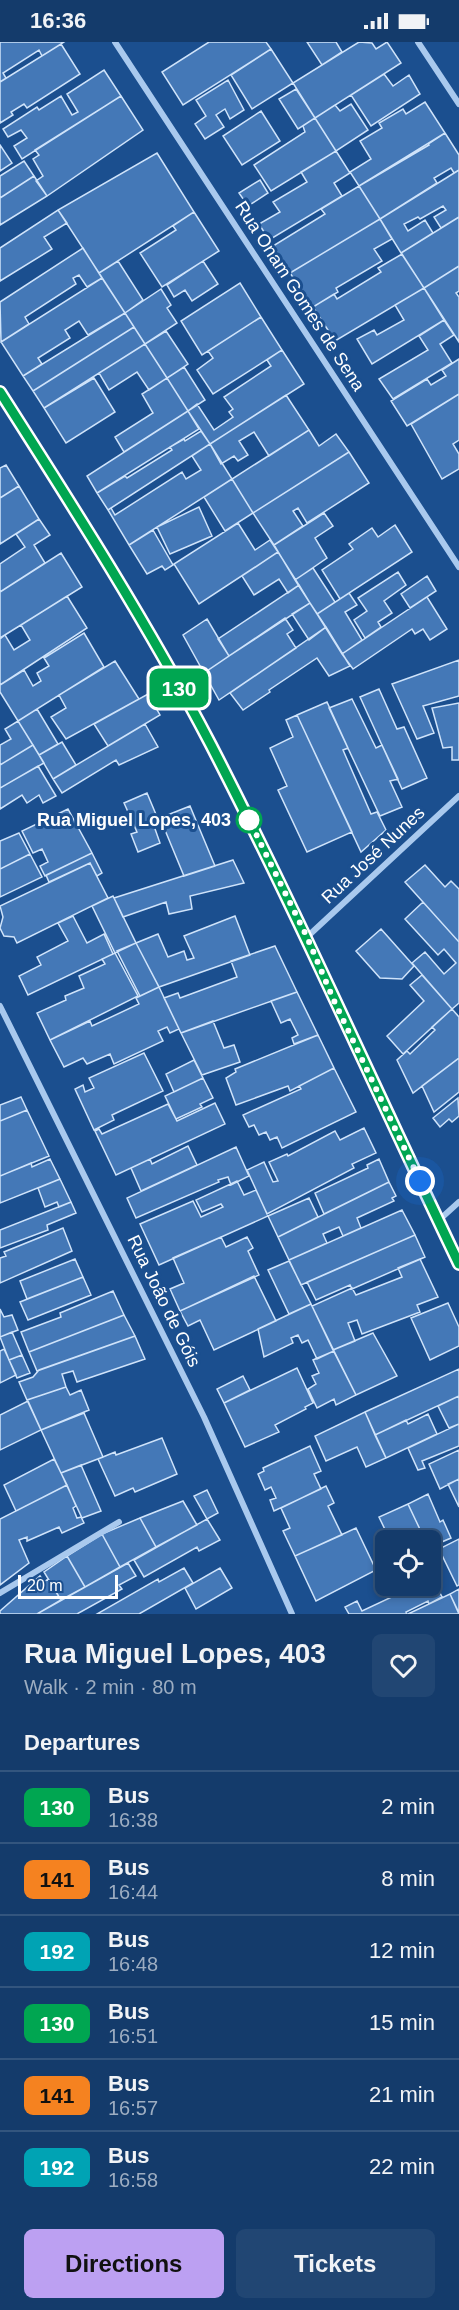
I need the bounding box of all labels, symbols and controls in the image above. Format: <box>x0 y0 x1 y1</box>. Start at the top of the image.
text: 16:36 <box>30 8 86 33</box>
street label: Rua Onam Gomes de Sena <box>231 197 369 395</box>
line badge: 130 <box>144 668 213 708</box>
text: 130 <box>161 677 197 700</box>
street label: Rua José Nunes <box>318 802 428 908</box>
marker: Rua Miguel Lopes, 403 <box>236 807 262 833</box>
place label: Rua Miguel Lopes, 403 <box>37 810 231 830</box>
your location <box>405 1166 435 1196</box>
street label: Rua João de Góis <box>123 1232 205 1370</box>
map controls <box>375 1530 441 1596</box>
button: locate <box>375 1530 441 1596</box>
scale bar <box>18 1572 118 1600</box>
text: 20 m <box>27 1577 63 1594</box>
button: heart <box>372 1634 435 1697</box>
text: Rua Miguel Lopes, 403 <box>24 1638 326 1669</box>
text: Walk · 2 min · 80 m <box>24 1676 197 1698</box>
text: Departures <box>24 1730 140 1755</box>
text: Bus <box>108 1783 150 1808</box>
text: 2 min <box>381 1794 435 1819</box>
text: 130 <box>39 1796 75 1819</box>
text: 16:38 <box>108 1809 158 1831</box>
text: Bus <box>108 1855 150 1880</box>
text: 8 min <box>381 1866 435 1891</box>
text: 141 <box>39 1868 75 1891</box>
text: 16:44 <box>108 1881 158 1903</box>
text: Bus <box>108 1927 150 1952</box>
text: 12 min <box>369 1938 435 1963</box>
text: 192 <box>39 1940 75 1963</box>
text: 16:48 <box>108 1953 158 1975</box>
text: Bus <box>108 1999 150 2024</box>
text: 15 min <box>369 2010 435 2035</box>
text: 130 <box>39 2012 75 2035</box>
text: 16:51 <box>108 2025 158 2047</box>
text: Bus <box>108 2071 150 2096</box>
text: 21 min <box>369 2082 435 2107</box>
text: 141 <box>39 2084 75 2107</box>
text: 16:57 <box>108 2097 158 2119</box>
text: Bus <box>108 2143 150 2168</box>
text: 22 min <box>369 2154 435 2179</box>
text: 192 <box>39 2156 75 2179</box>
text: 16:58 <box>108 2169 158 2191</box>
button: Directions <box>24 2229 224 2298</box>
button: Tickets <box>236 2229 435 2298</box>

